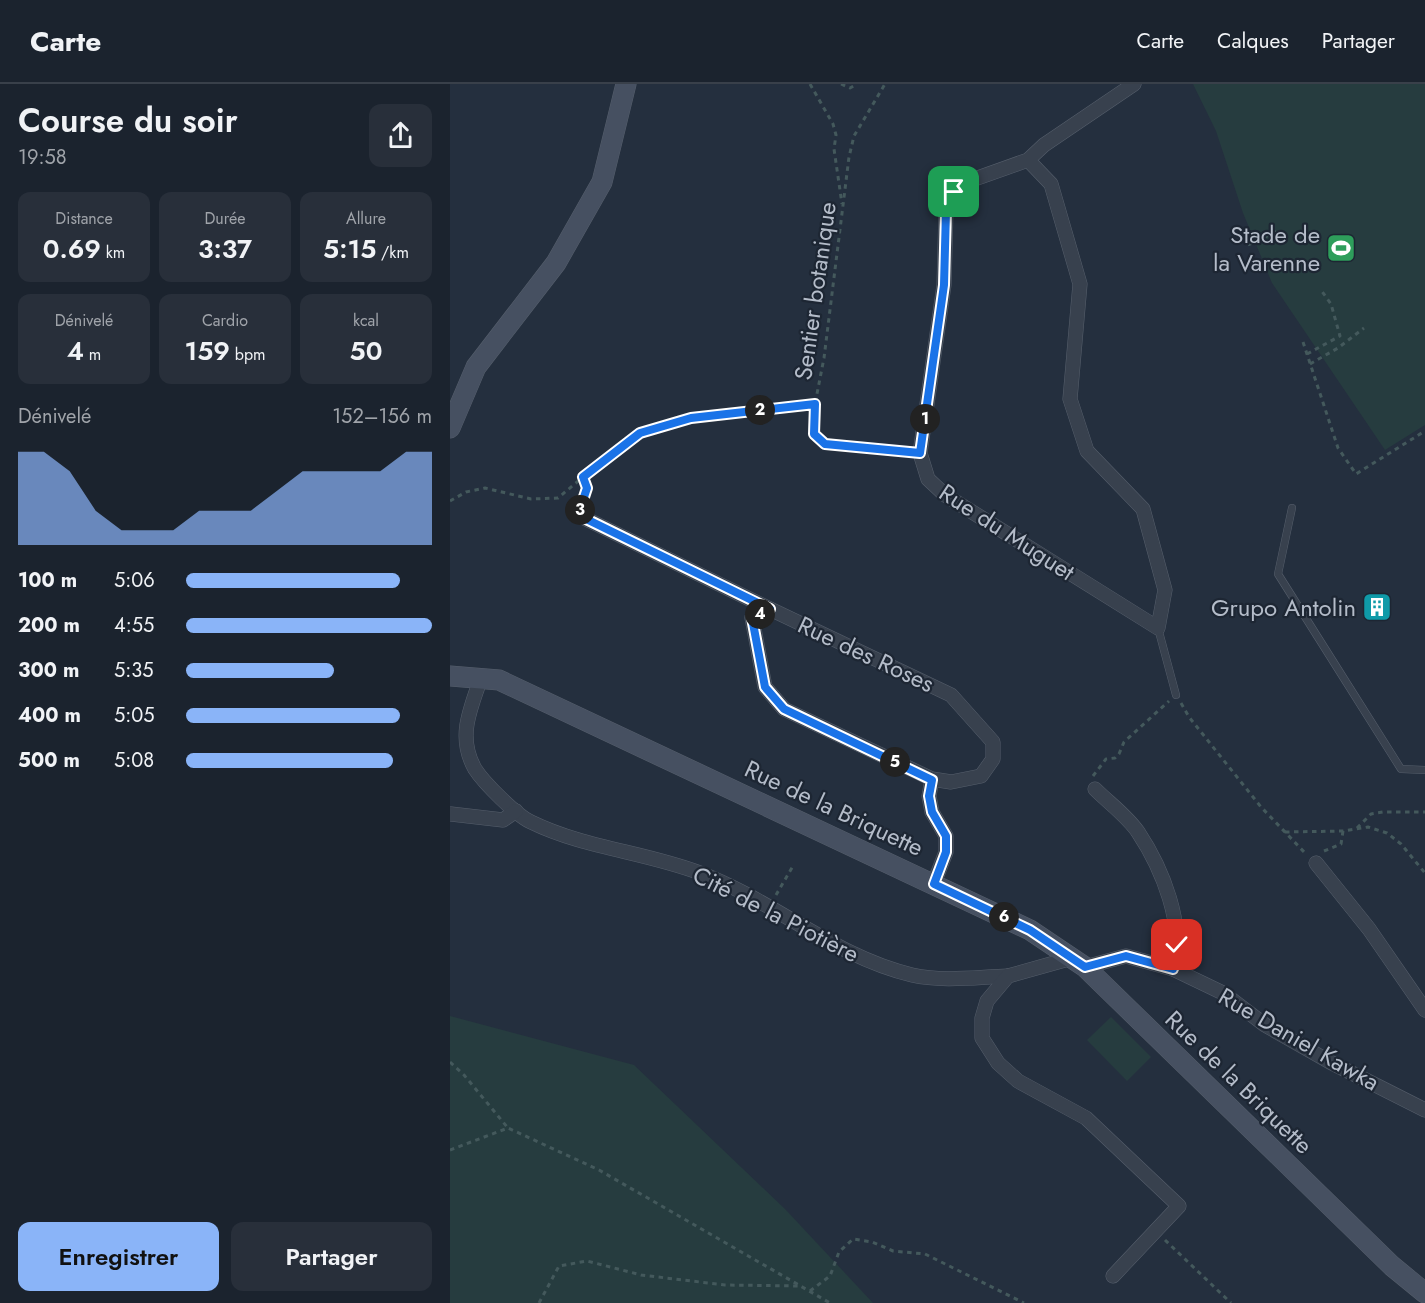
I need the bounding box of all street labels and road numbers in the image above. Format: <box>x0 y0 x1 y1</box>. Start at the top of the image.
street label: Sentier botanique <box>785 200 845 382</box>
street label: Rue du Muguet <box>932 475 1082 589</box>
street label: Rue des Roses <box>792 607 940 701</box>
street label: Rue de la Briquette <box>739 751 929 865</box>
street label: Cité de la Piotière <box>687 857 865 971</box>
street label: Rue Daniel Kawka <box>1212 979 1386 1099</box>
street label: Rue de la Briquette <box>1157 1002 1321 1162</box>

